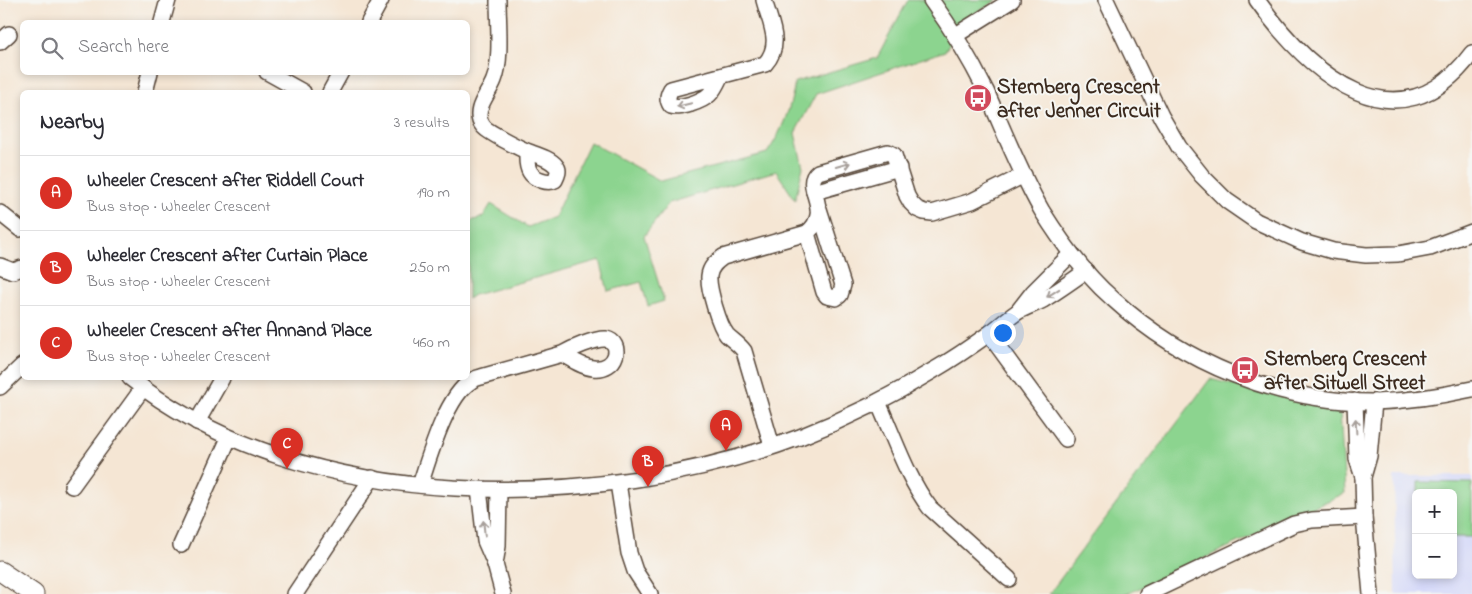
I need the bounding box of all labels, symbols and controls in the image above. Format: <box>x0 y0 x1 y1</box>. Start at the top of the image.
search box <box>20 20 470 75</box>
icon: search <box>38 34 66 62</box>
text: Search here <box>78 34 169 61</box>
place label: Sternberg Crescent after Jenner Circuit <box>997 73 1162 127</box>
bus stop icon: Sternberg Crescent after Jenner Circuit <box>963 83 993 113</box>
one-way arrow <box>677 101 693 110</box>
text: Nearby <box>40 108 104 138</box>
text: 3 results <box>394 111 450 135</box>
one-way arrow <box>834 159 850 169</box>
text: Wheeler Crescent after Riddell Court <box>87 168 364 195</box>
text: A <box>51 181 61 205</box>
text: 190 m <box>417 181 450 205</box>
text: Bus stop · Wheeler Crescent <box>87 195 271 219</box>
text: Wheeler Crescent after Curtain Place <box>87 243 368 270</box>
text: B <box>51 256 61 280</box>
text: 250 m <box>410 256 450 280</box>
text: Bus stop · Wheeler Crescent <box>87 270 271 294</box>
one-way arrow <box>1046 288 1060 298</box>
text: Wheeler Crescent after Annand Place <box>87 318 372 345</box>
your location <box>990 320 1016 346</box>
text: C <box>52 331 60 355</box>
text: 460 m <box>413 331 450 355</box>
text: Bus stop · Wheeler Crescent <box>87 345 271 369</box>
place label: Sternberg Crescent after Sitwell Street <box>1264 345 1428 399</box>
bus stop icon: Sternberg Crescent after Sitwell Street <box>1230 355 1260 385</box>
pin: A <box>710 410 742 451</box>
one-way arrow <box>1351 418 1360 434</box>
pin: C <box>271 428 303 469</box>
pin: B <box>632 446 664 487</box>
map controls <box>1412 489 1457 579</box>
button: + <box>1412 489 1457 534</box>
one-way arrow <box>479 520 489 536</box>
button: − <box>1412 534 1457 579</box>

